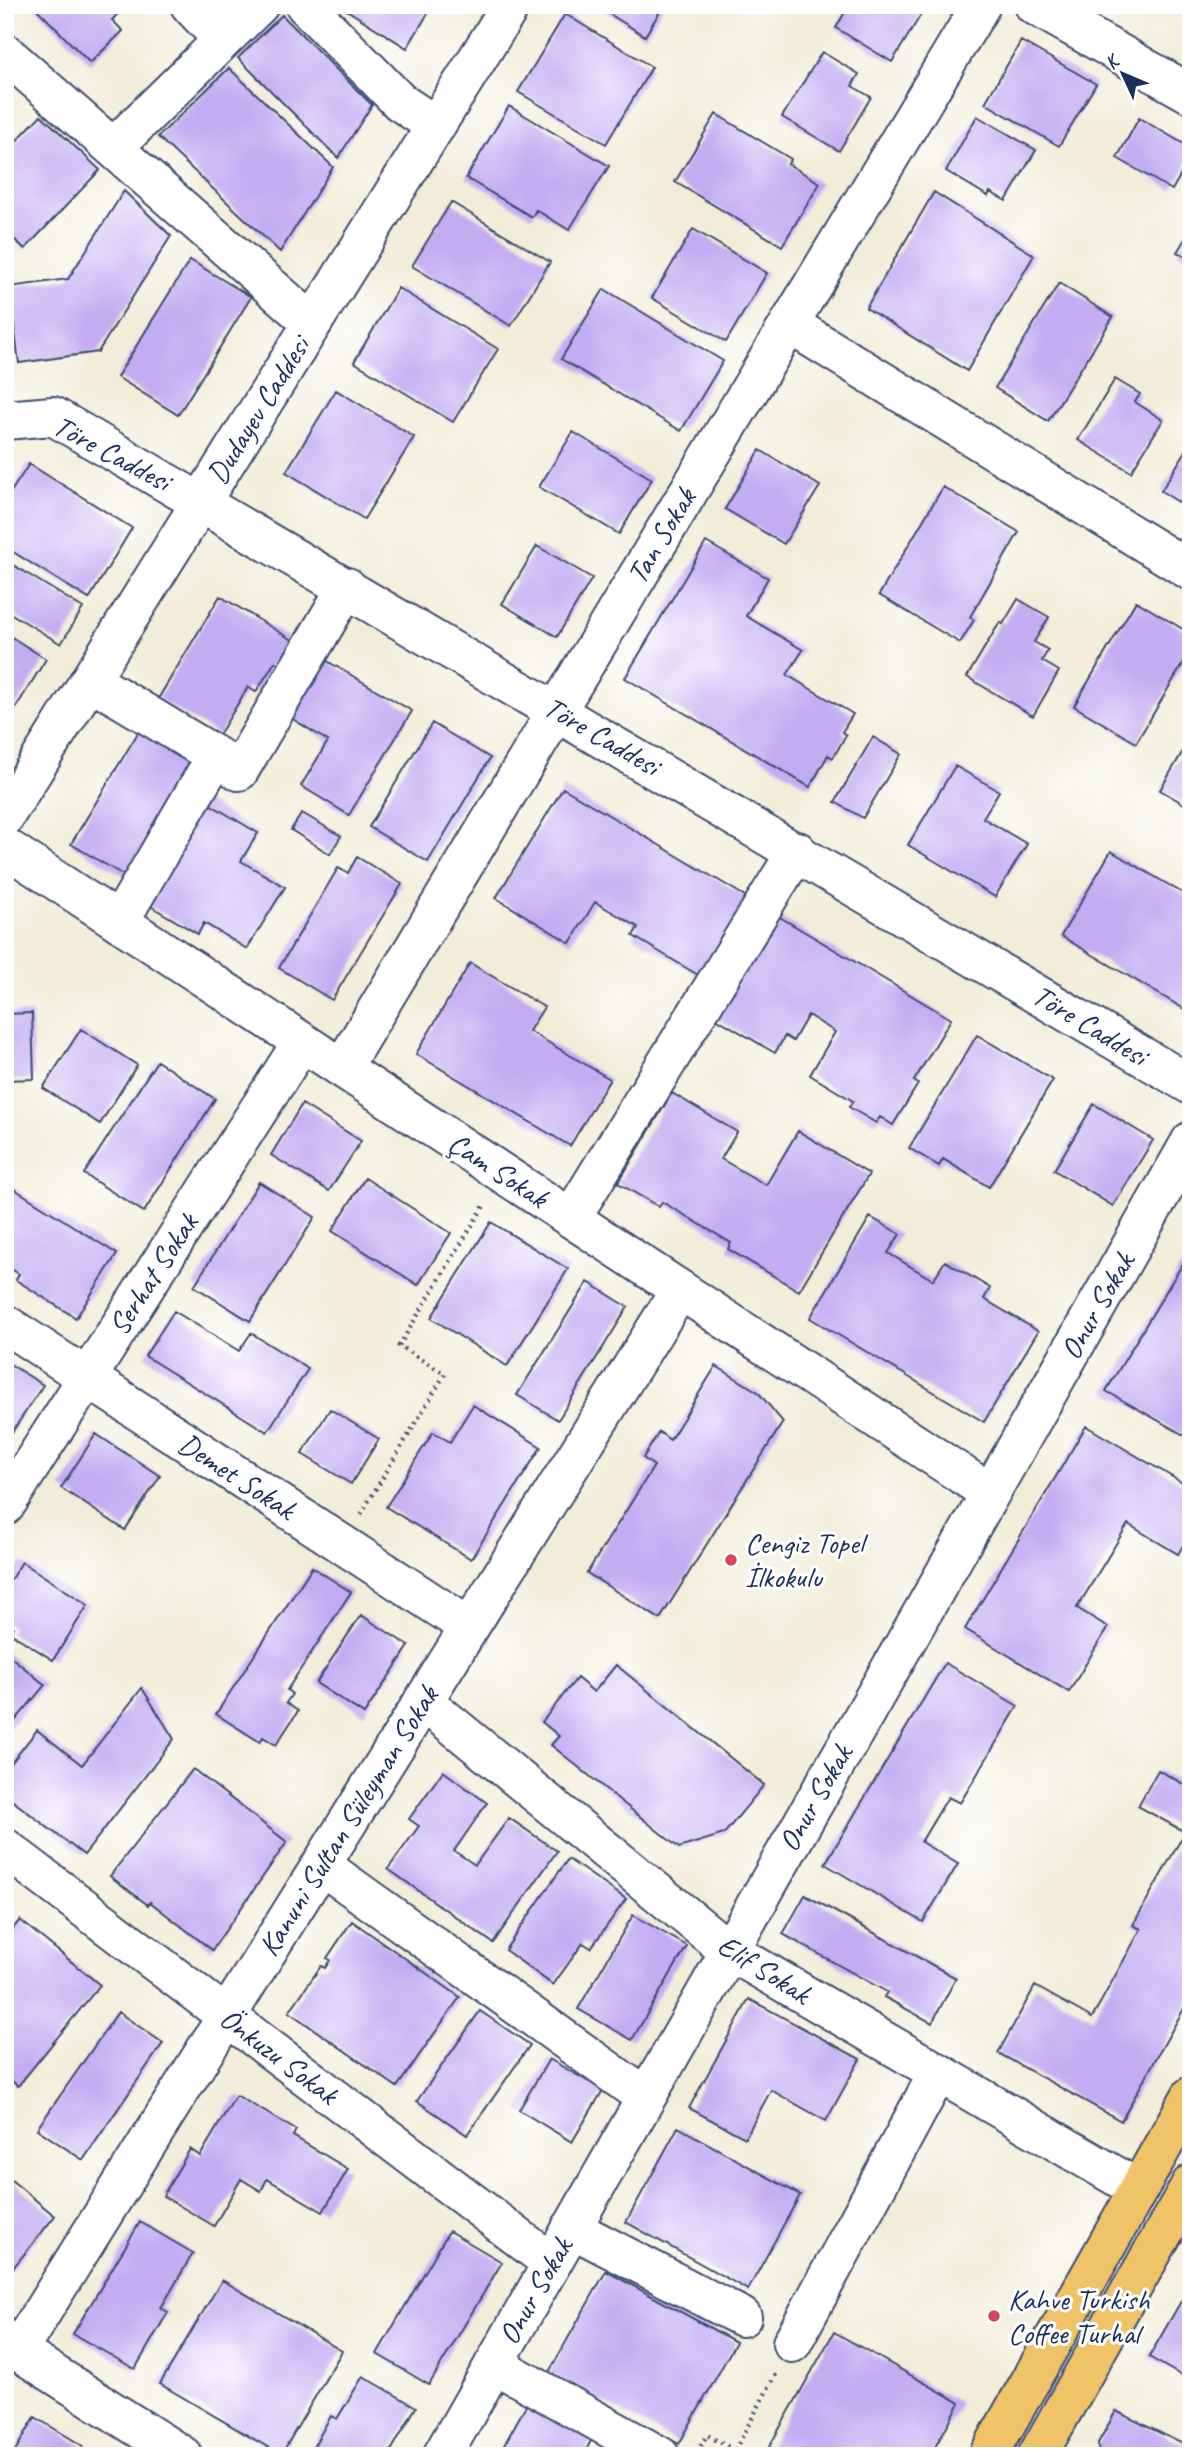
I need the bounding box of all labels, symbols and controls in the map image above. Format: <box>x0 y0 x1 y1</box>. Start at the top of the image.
north arrow <box>1088 38 1158 108</box>
text: K <box>1100 48 1126 75</box>
street label: Dudayev Caddesi <box>198 327 320 490</box>
street label: Töre Caddesi <box>47 406 180 501</box>
street label: Tan Sokak <box>618 480 705 590</box>
street label: Töre Caddesi <box>537 688 670 786</box>
street label: Töre Caddesi <box>1026 976 1157 1076</box>
street label: Çam Sokak <box>441 1124 557 1217</box>
street label: Serhat Sokak <box>100 1204 208 1342</box>
street label: Onur Sokak <box>1051 1244 1144 1366</box>
street label: Demet Sokak <box>172 1424 304 1529</box>
place label: Cengiz Topel İlkokulu <box>745 1524 868 1596</box>
marker: Cengiz Topel İlkokulu <box>723 1552 739 1568</box>
street label: Kanuni Sultan Süleyman Sokak <box>249 1677 448 1963</box>
street label: Onur Sokak <box>769 1736 862 1858</box>
street label: Elif Sokak <box>711 1926 819 2013</box>
street label: Önkuzu Sokak <box>212 1999 347 2114</box>
street label: Onur Sokak <box>489 2229 582 2351</box>
place label: Kahve Turkish Coffee Turhal <box>1008 2280 1150 2352</box>
marker: Kahve Turkish Coffee Turhal <box>986 2308 1002 2324</box>

